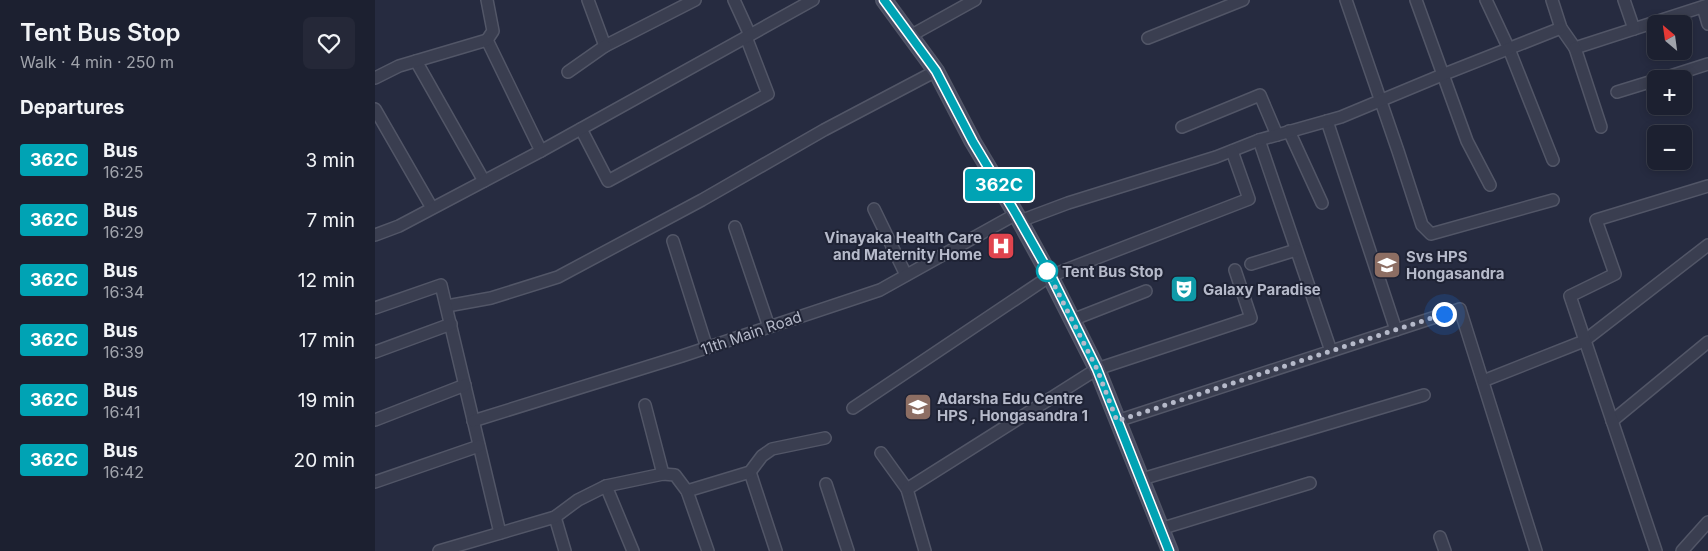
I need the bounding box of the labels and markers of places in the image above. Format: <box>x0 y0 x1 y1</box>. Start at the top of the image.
place label: Vinayaka Health Care and Maternity Home <box>824 228 982 264</box>
hospital icon: Vinayaka Health Care and Maternity Home <box>986 231 1016 261</box>
place label: Svs HPS Hongasandra <box>1406 247 1504 283</box>
school or university icon: Svs HPS Hongasandra <box>1372 250 1402 280</box>
marker: Tent Bus Stop <box>1036 260 1058 282</box>
place label: Tent Bus Stop <box>1062 262 1163 281</box>
theatre icon: Galaxy Paradise <box>1169 274 1199 304</box>
place label: Galaxy Paradise <box>1203 280 1321 299</box>
place label: Adarsha Edu Centre HPS , Hongasandra 1 <box>937 389 1088 425</box>
school or university icon: Adarsha Edu Centre HPS , Hongasandra 1 <box>903 392 933 422</box>

